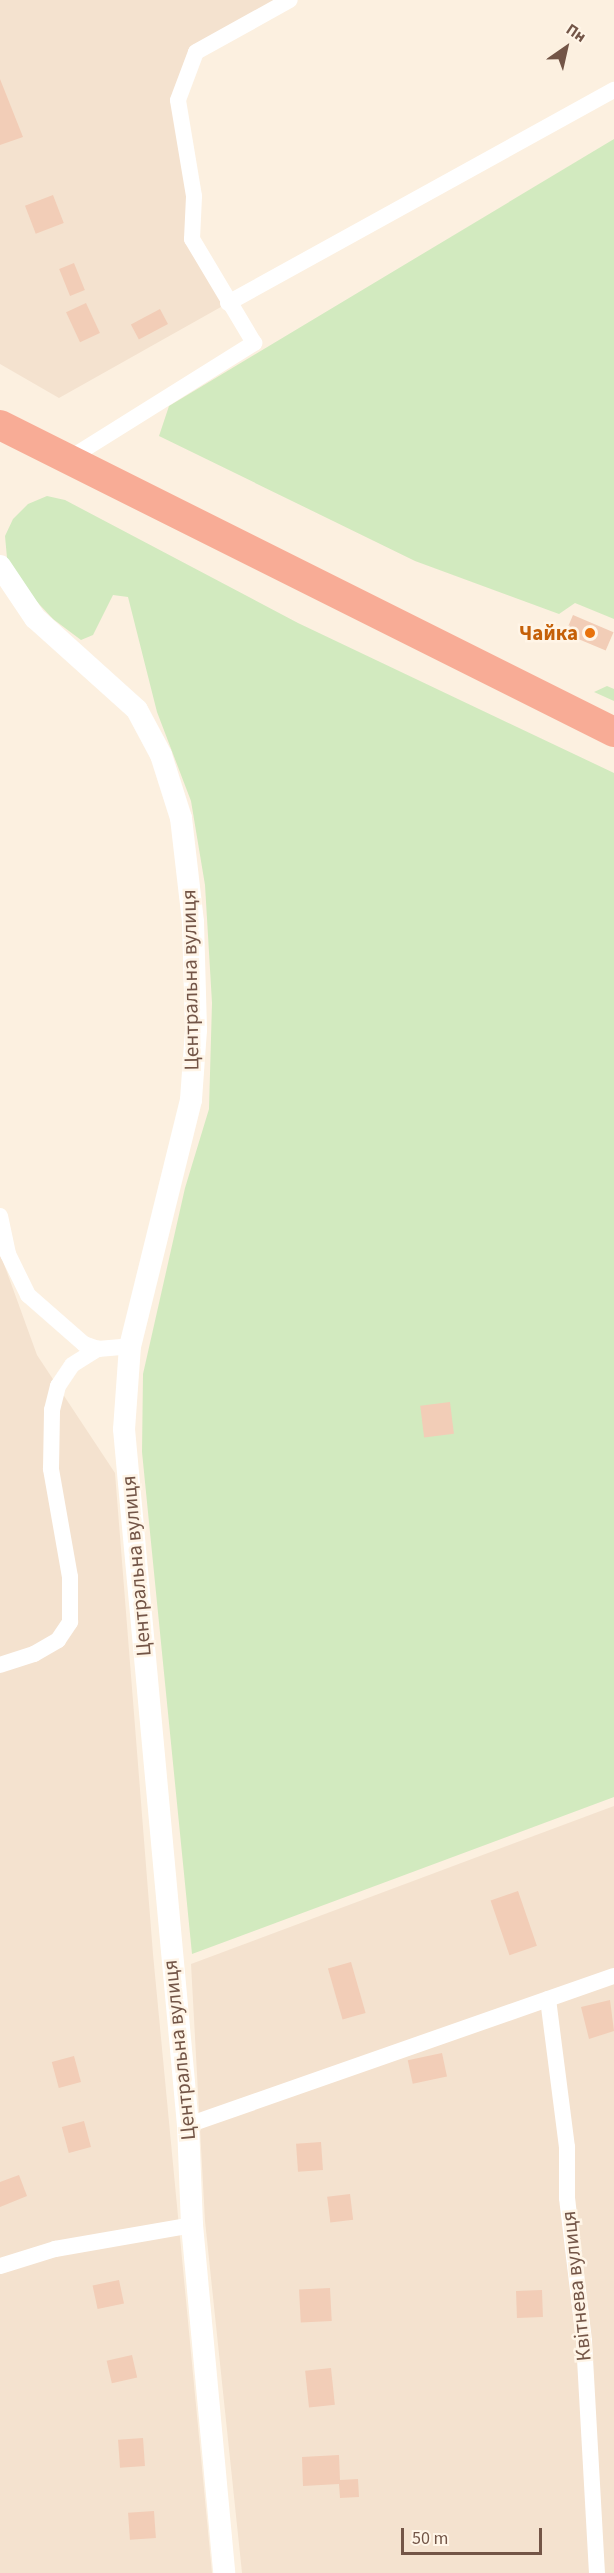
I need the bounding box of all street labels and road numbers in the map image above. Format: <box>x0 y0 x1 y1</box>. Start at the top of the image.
street label: Центральна вулиця <box>176 889 204 1071</box>
street label: Центральна вулиця <box>116 1475 156 1657</box>
street label: Центральна вулиця <box>157 1959 201 2141</box>
street label: Квітнева вулиця <box>556 2210 596 2362</box>

